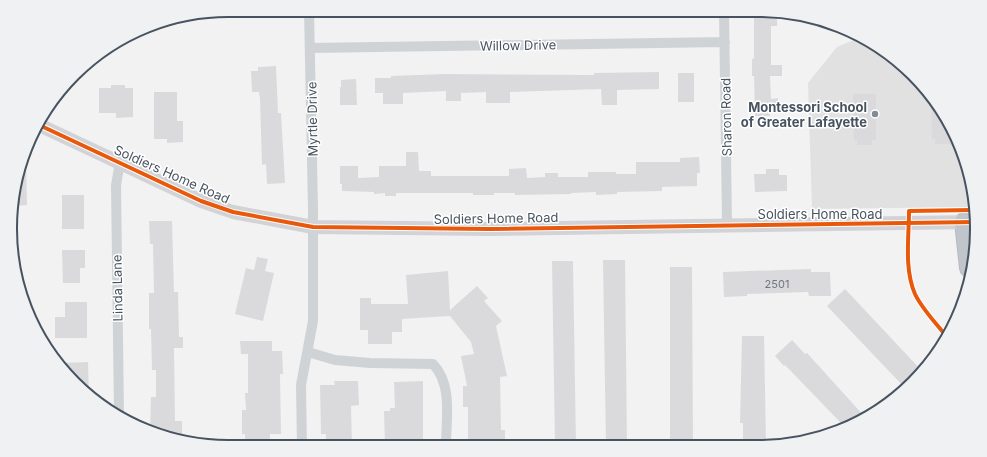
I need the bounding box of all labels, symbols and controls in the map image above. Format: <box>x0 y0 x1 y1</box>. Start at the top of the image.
street label: Willow Drive <box>480 36 556 54</box>
street label: Sharon Road <box>717 78 735 156</box>
street label: Myrtle Drive <box>303 81 321 157</box>
place label: Montessori School of Greater Lafayette <box>741 99 867 130</box>
marker: Montessori School of Greater Lafayette <box>870 109 880 119</box>
street label: Soldiers Home Road <box>112 141 232 207</box>
street label: Soldiers Home Road <box>758 206 882 222</box>
street label: Soldiers Home Road <box>433 209 559 227</box>
street label: Linda Lane <box>108 254 126 322</box>
house number: 2501 <box>765 277 789 291</box>

